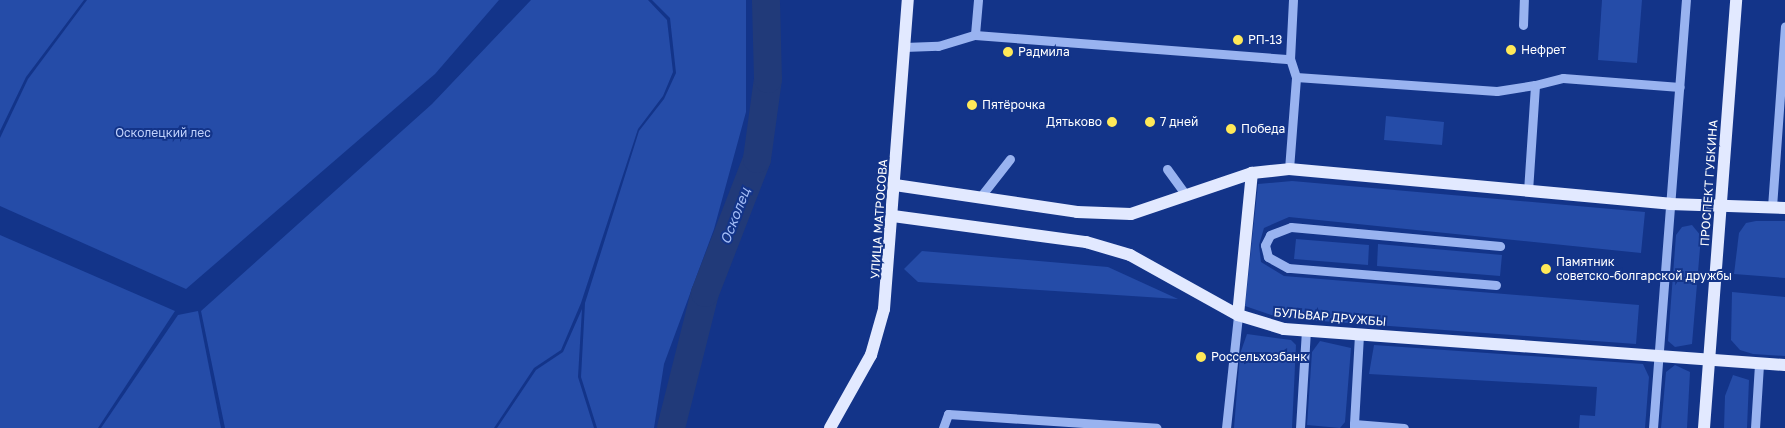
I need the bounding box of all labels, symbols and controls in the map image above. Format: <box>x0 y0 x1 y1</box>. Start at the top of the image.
place label: РП-13 <box>1248 33 1282 47</box>
marker: РП-13 <box>1232 34 1244 46</box>
place label: Нефрет <box>1521 43 1566 57</box>
marker: Нефрет <box>1505 44 1517 56</box>
place label: Радмила <box>1018 45 1070 59</box>
marker: Радмила <box>1002 46 1014 58</box>
place label: Пятёрочка <box>982 98 1045 112</box>
marker: Пятёрочка <box>966 99 978 111</box>
place label: Дятьково <box>1046 115 1102 129</box>
place label: 7 дней <box>1160 115 1198 129</box>
marker: Дятьково <box>1106 116 1118 128</box>
marker: 7 дней <box>1144 116 1156 128</box>
street label: ПРОСПЕКТ ГУБКИНА <box>1697 119 1721 247</box>
place label: Победа <box>1241 122 1285 136</box>
marker: Победа <box>1225 123 1237 135</box>
park label: Осколецкий лес <box>115 126 211 140</box>
street label: УЛИЦА МАТРОСОВА <box>868 159 890 279</box>
water label: Осколец <box>717 185 753 247</box>
place label: Памятник советско-болгарской дружбы <box>1556 255 1732 283</box>
marker: Памятник советско-болгарской дружбы <box>1540 263 1552 275</box>
street label: БУЛЬВАР ДРУЖБЫ <box>1273 305 1387 329</box>
place label: Россельхозбанк <box>1211 350 1307 364</box>
marker: Россельхозбанк <box>1195 351 1207 363</box>

